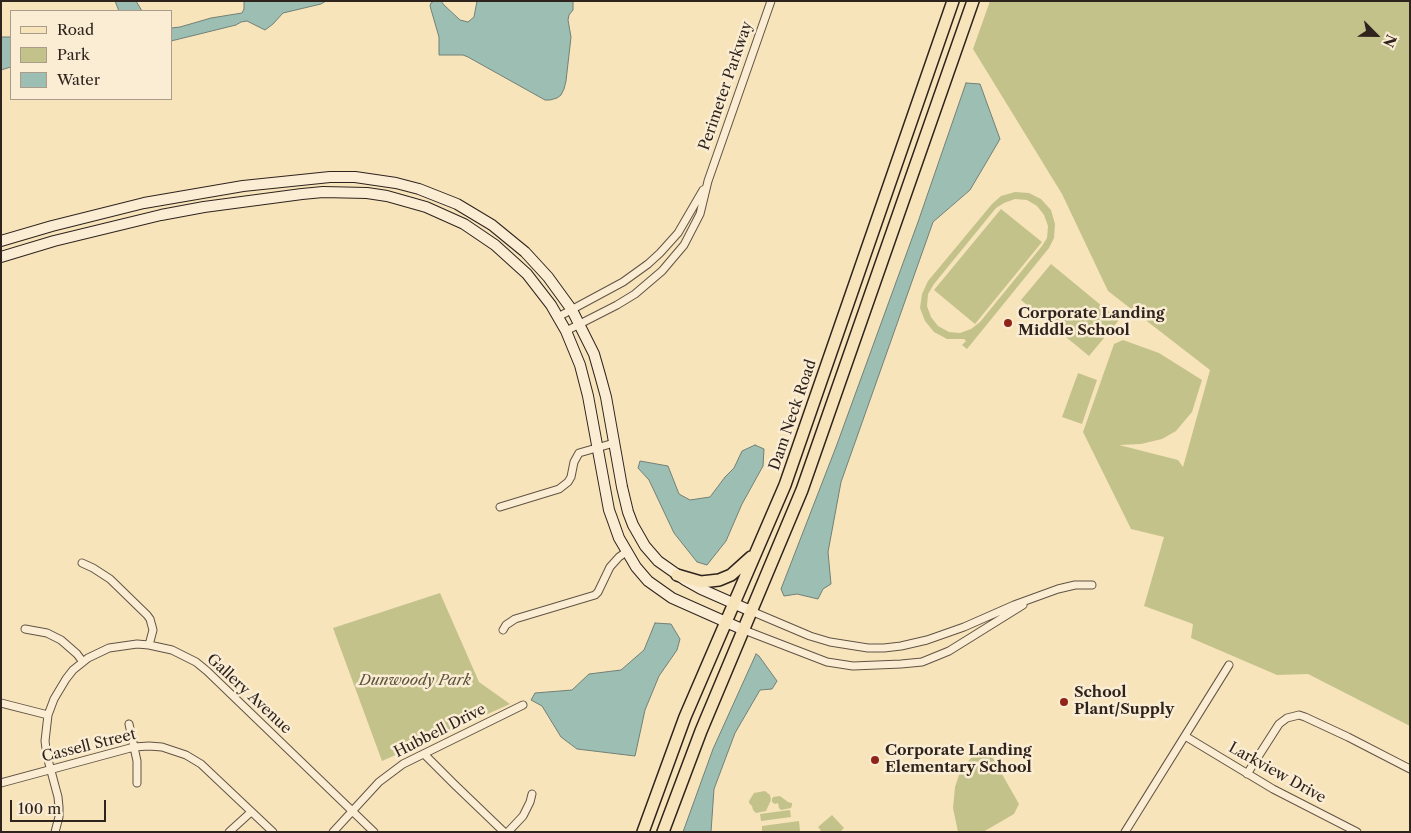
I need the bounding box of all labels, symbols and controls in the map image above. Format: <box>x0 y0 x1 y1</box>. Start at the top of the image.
legend <box>10 10 172 100</box>
north arrow <box>1351 10 1401 60</box>
street label: Perimeter Parkway <box>695 19 757 153</box>
text: Road <box>57 20 94 39</box>
text: N <box>1379 32 1400 50</box>
text: Park <box>57 45 90 64</box>
text: Water <box>57 70 100 89</box>
place label: Corporate Landing Middle School <box>1018 305 1165 340</box>
marker: Corporate Landing Middle School <box>1002 317 1014 329</box>
street label: Dam Neck Road <box>766 357 820 473</box>
street label: Gallery Avenue <box>203 650 295 738</box>
park label: Dunwoody Park <box>359 672 471 690</box>
place label: School Plant/Supply <box>1074 684 1174 719</box>
marker: School Plant/Supply <box>1058 696 1070 708</box>
street label: Hubbell Drive <box>391 700 489 762</box>
street label: Cassell Street <box>40 726 138 766</box>
street label: Larkview Drive <box>1225 739 1329 807</box>
place label: Corporate Landing Elementary School <box>885 742 1032 777</box>
marker: Corporate Landing Elementary School <box>869 754 881 766</box>
scale bar <box>12 790 109 822</box>
text: 100 m <box>18 799 61 818</box>

